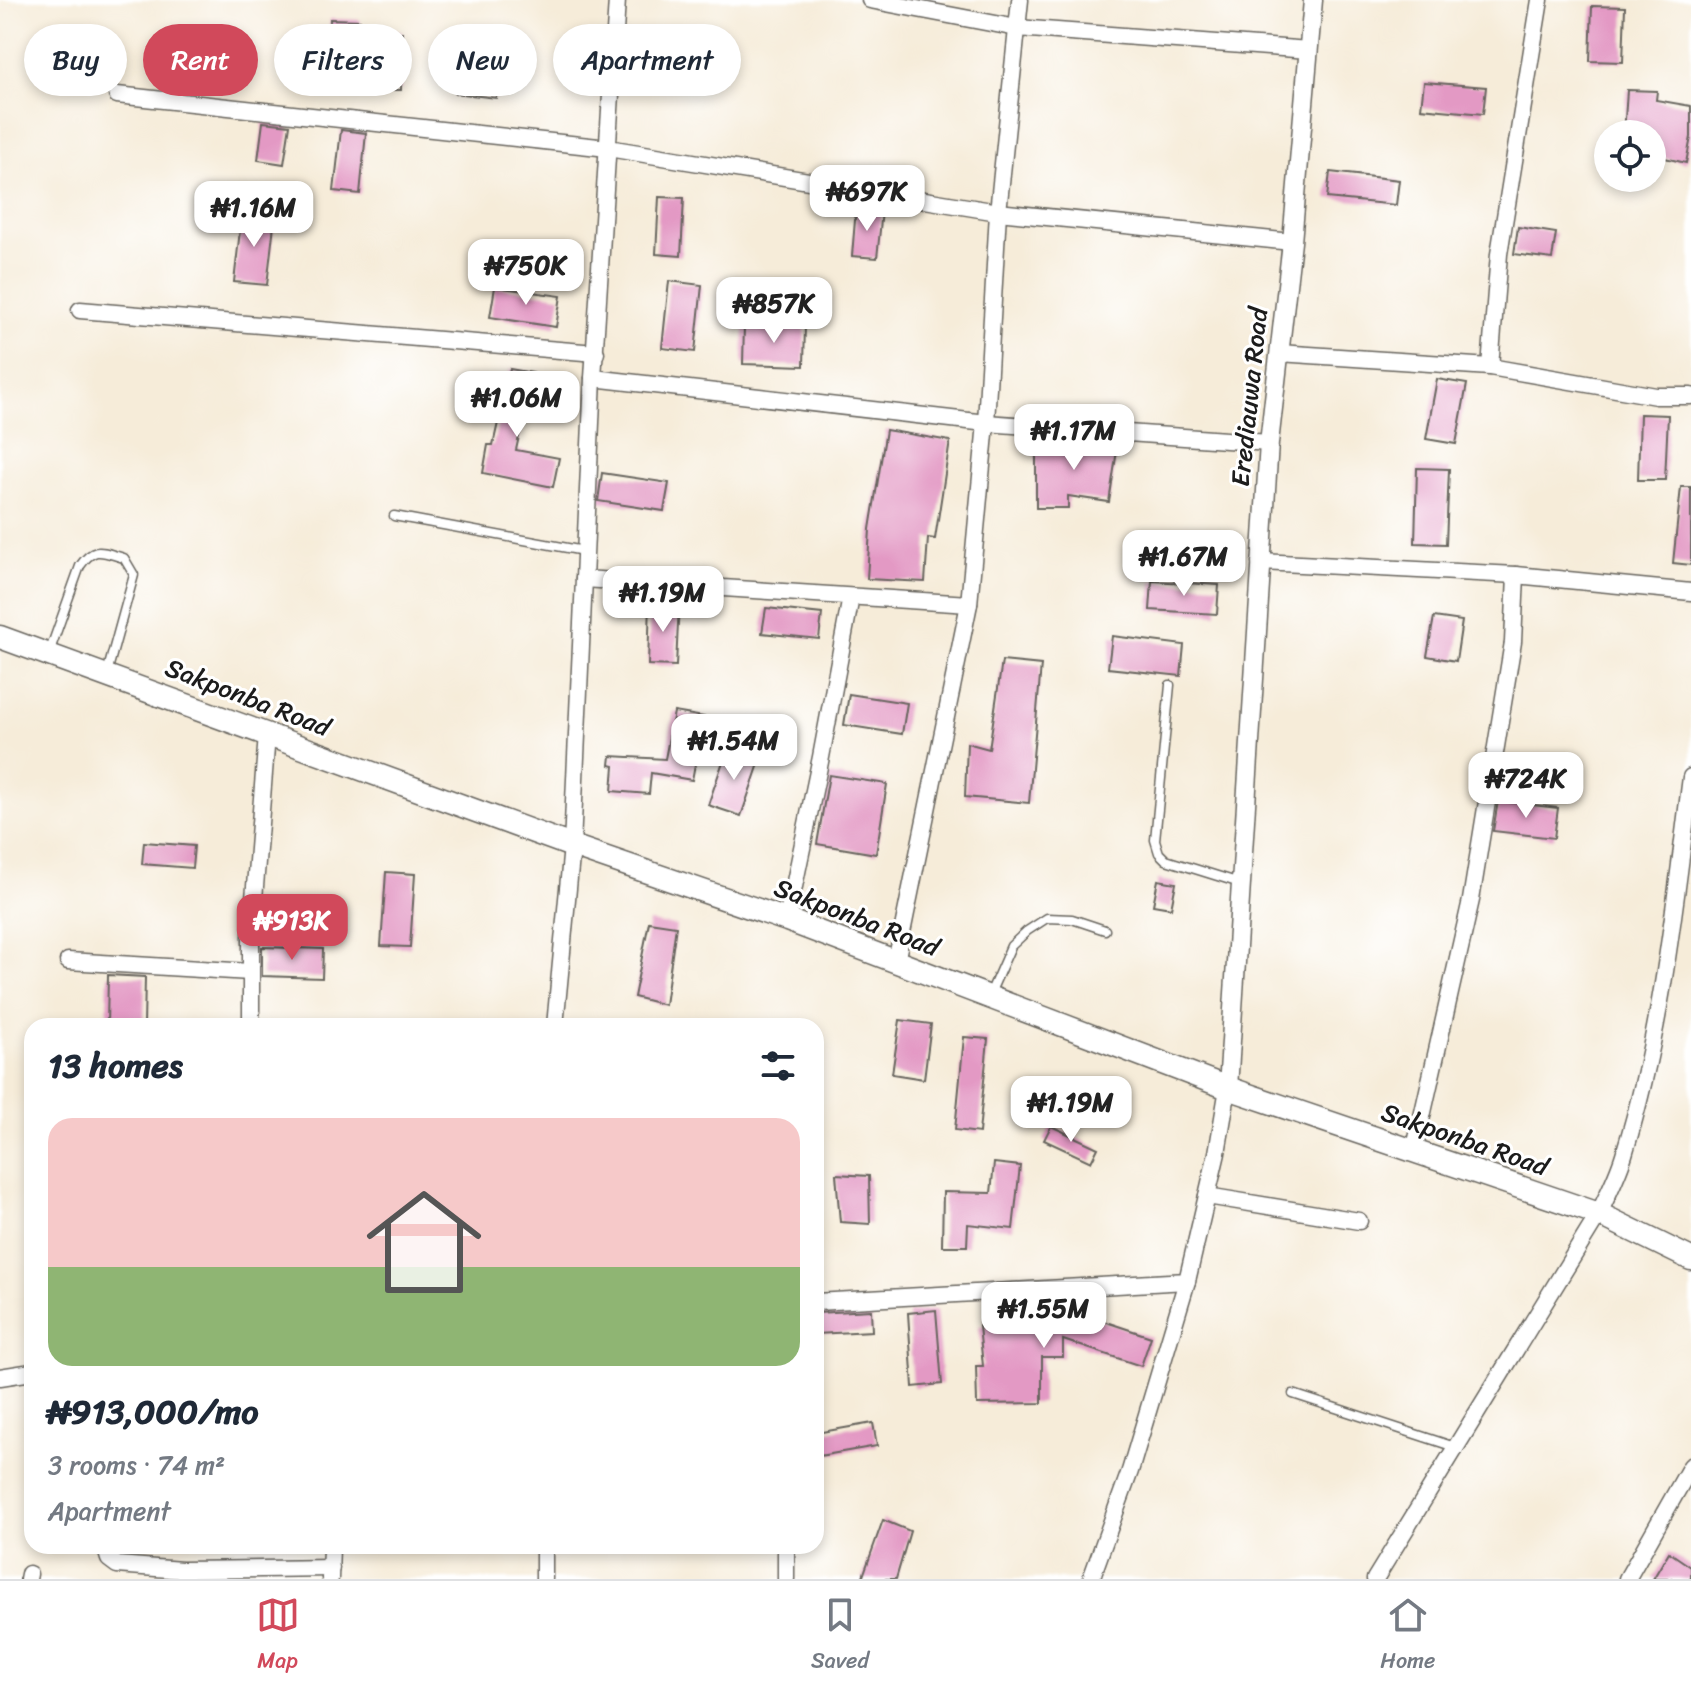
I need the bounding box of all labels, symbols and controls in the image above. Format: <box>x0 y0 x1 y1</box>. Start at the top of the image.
chip: Buy <box>24 24 127 96</box>
chip: Rent <box>143 24 258 96</box>
chip: Filters <box>274 24 412 96</box>
chip: New <box>428 24 537 96</box>
chip: Apartment <box>553 24 741 96</box>
map controls <box>1594 120 1666 192</box>
button: locate <box>1594 120 1666 192</box>
pin: ₦697K <box>811 165 923 233</box>
text: ₦697K <box>828 168 906 214</box>
pin: ₦1.16M <box>189 181 319 249</box>
text: ₦1.16M <box>212 184 296 230</box>
pin: ₦750K <box>470 239 582 307</box>
text: ₦750K <box>486 242 566 288</box>
pin: ₦857K <box>718 277 830 345</box>
text: ₦857K <box>734 280 814 326</box>
street label: Erediauwa Road <box>1217 303 1281 489</box>
pin: ₦1.06M <box>452 371 582 439</box>
text: ₦1.06M <box>473 374 561 420</box>
pin: ₦1.17M <box>1009 404 1139 472</box>
text: ₦1.17M <box>1032 407 1116 453</box>
pin: ₦1.67M <box>1119 530 1249 598</box>
text: ₦1.67M <box>1140 533 1228 579</box>
pin: ₦1.19M <box>598 566 728 634</box>
text: ₦1.19M <box>621 569 705 615</box>
street label: Sakponba Road <box>158 644 340 750</box>
pin: ₦1.54M <box>669 714 799 782</box>
text: ₦1.54M <box>689 717 779 763</box>
pin: ₦724K <box>1470 752 1582 820</box>
text: ₦724K <box>1486 755 1566 801</box>
street label: Sakponba Road <box>767 864 949 970</box>
pin: ₦913K <box>236 894 348 962</box>
text: ₦913K <box>255 897 329 943</box>
text: 13 homes <box>48 1036 183 1096</box>
icon: filters <box>756 1044 800 1088</box>
pin: ₦1.19M <box>1006 1076 1136 1144</box>
text: ₦1.19M <box>1029 1079 1113 1125</box>
street label: Sakponba Road <box>1375 1089 1557 1190</box>
icon: home <box>352 1170 496 1314</box>
pin: ₦1.55M <box>979 1282 1109 1350</box>
text: ₦1.55M <box>999 1285 1089 1331</box>
text: ₦913,000/mo <box>48 1382 259 1442</box>
text: 3 rooms · 74 m² <box>48 1442 225 1488</box>
text: Apartment <box>48 1488 171 1534</box>
tab: Map <box>256 1593 300 1680</box>
tab: Saved <box>811 1593 869 1680</box>
tab: Home <box>1380 1593 1435 1680</box>

